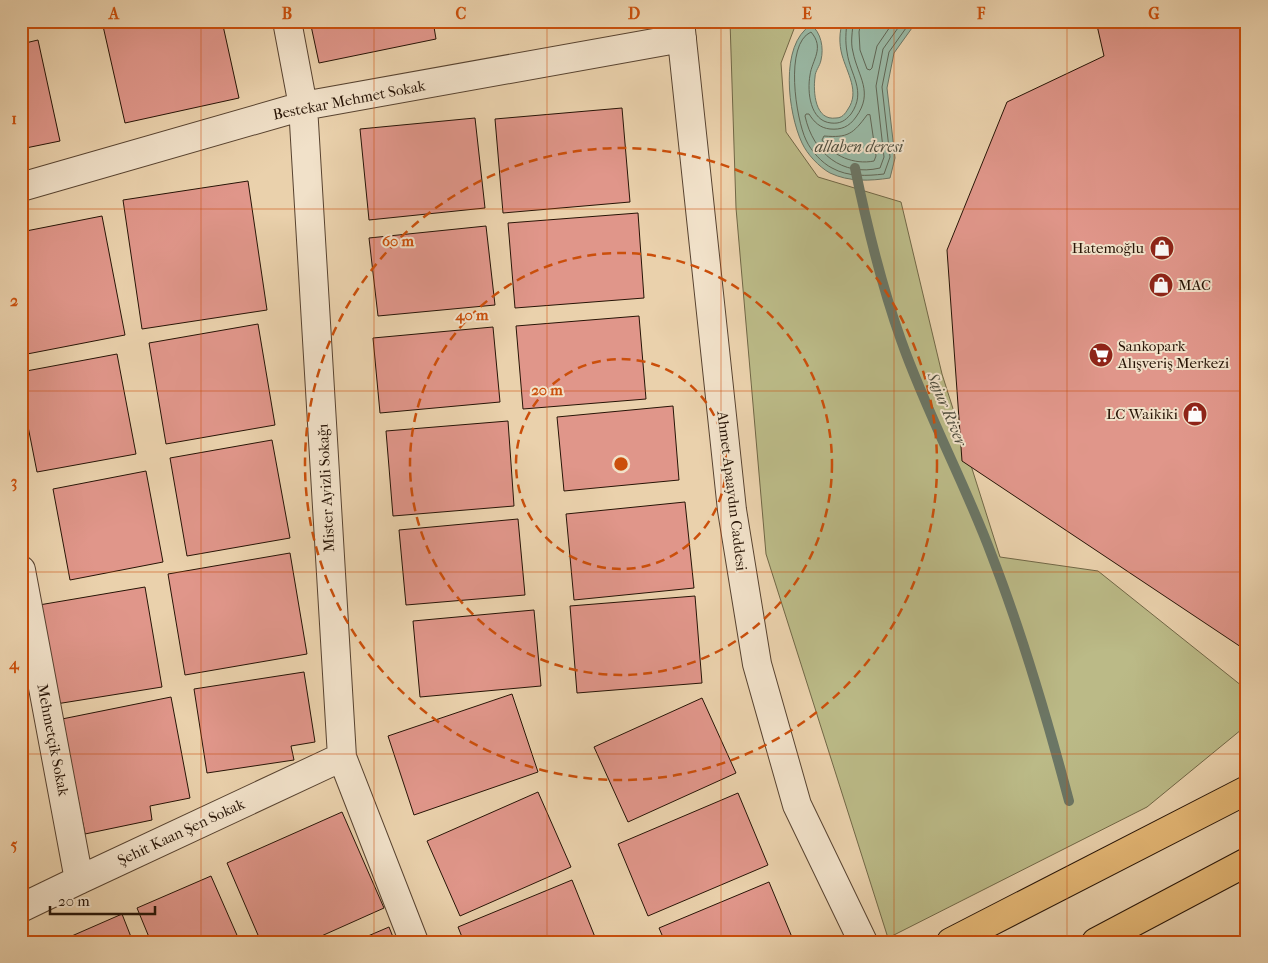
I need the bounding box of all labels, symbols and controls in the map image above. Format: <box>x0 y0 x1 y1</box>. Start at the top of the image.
text: A <box>108 4 120 23</box>
text: B <box>282 4 292 23</box>
text: C <box>456 4 467 23</box>
text: D <box>628 4 640 23</box>
text: E <box>802 4 812 23</box>
text: F <box>976 4 986 23</box>
text: G <box>1148 4 1160 23</box>
street label: Bestekar Mehmet Sokak <box>271 76 427 124</box>
text: 1 <box>11 109 17 128</box>
water label: allaben deresi <box>815 137 905 156</box>
text: 60 m <box>382 232 415 250</box>
shop icon: Hatemoğlu <box>1149 235 1175 261</box>
place label: Hatemoğlu <box>1072 239 1144 257</box>
shop icon: MAC <box>1148 272 1174 298</box>
place label: MAC <box>1178 276 1211 294</box>
text: 2 <box>10 291 18 310</box>
text: 40 m <box>455 306 489 324</box>
place label: Sankopark Alışveriş Merkezi <box>1117 337 1230 372</box>
supermarket icon: Sankopark Alışveriş Merkezi <box>1088 342 1114 368</box>
water label: Sajur River <box>923 368 972 450</box>
text: 20 m <box>531 381 563 399</box>
shop icon: LC Waikiki <box>1182 401 1208 427</box>
place label: LC Waikiki <box>1106 405 1179 423</box>
street label: Ahmet Apaaydın Caddesi <box>713 409 751 572</box>
street label: Mister Ayizli Sokağı <box>314 423 338 553</box>
centre of rings <box>612 455 630 473</box>
text: 3 <box>11 472 17 492</box>
text: 4 <box>8 654 20 674</box>
street label: Mehmetçik Sokak <box>33 682 73 798</box>
street label: Şehit Kaan Şen Sokak <box>115 795 248 869</box>
text: 5 <box>11 835 18 854</box>
scale bar <box>50 883 155 915</box>
text: 20 m <box>58 892 90 910</box>

